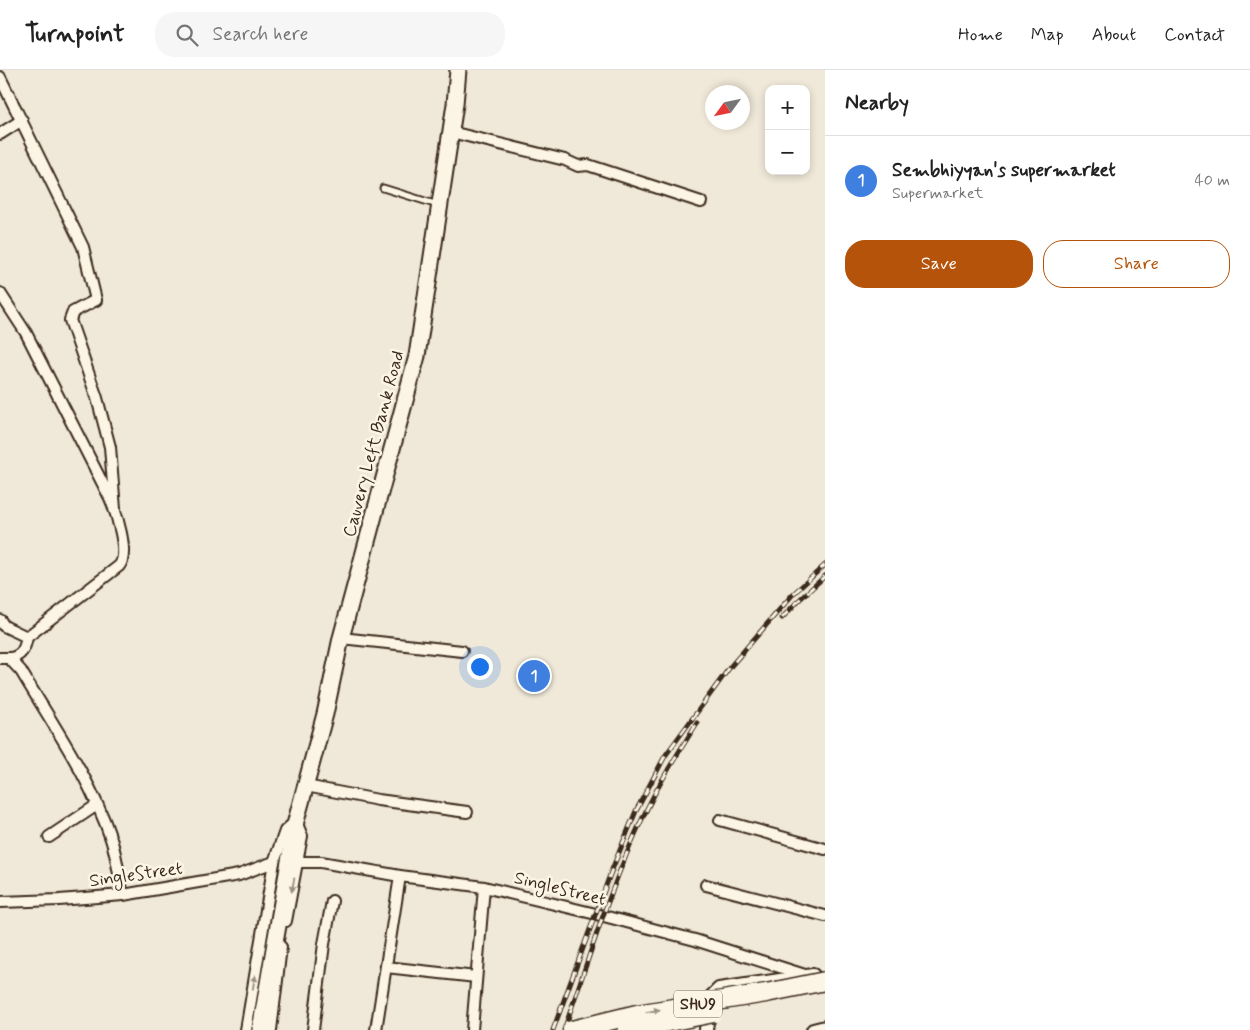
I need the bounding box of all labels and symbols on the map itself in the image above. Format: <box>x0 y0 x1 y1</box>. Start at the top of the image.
north arrow <box>705 85 750 130</box>
street label: Cauvery Left Bank Road <box>338 348 410 540</box>
your location <box>467 654 493 680</box>
pin: 1 <box>518 657 550 695</box>
street label: SingleStreet <box>88 857 184 894</box>
street label: SingleStreet <box>511 866 609 913</box>
one-way arrow <box>289 877 297 892</box>
one-way arrow <box>250 974 258 990</box>
road number: SHU9 <box>674 991 722 1018</box>
one-way arrow <box>646 1006 662 1014</box>

